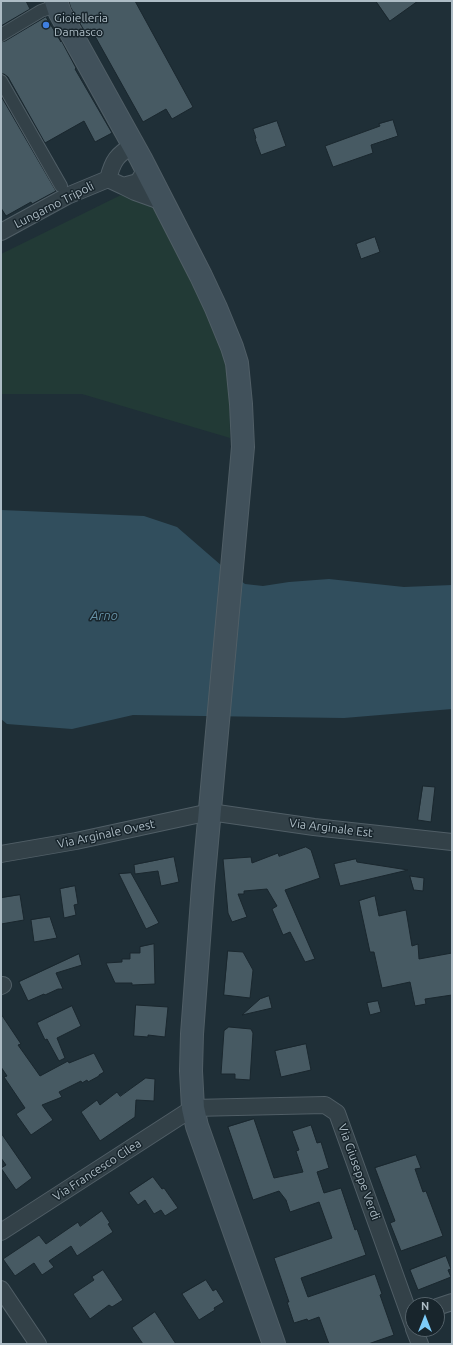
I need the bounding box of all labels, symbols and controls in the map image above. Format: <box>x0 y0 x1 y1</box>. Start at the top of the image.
place label: Gioielleria Damasco <box>54 11 108 39</box>
marker: Gioielleria Damasco <box>41 20 51 30</box>
street label: Lungarno Tripoli <box>12 179 96 231</box>
water label: Arno <box>90 608 118 624</box>
street label: Via Arginale Est <box>288 816 374 840</box>
street label: Via Arginale Ovest <box>56 817 156 851</box>
street label: Via Giuseppe Verdi <box>335 1122 383 1222</box>
street label: Via Francesco Cilea <box>50 1136 144 1204</box>
north arrow <box>405 1297 445 1337</box>
text: N <box>421 1300 429 1312</box>

